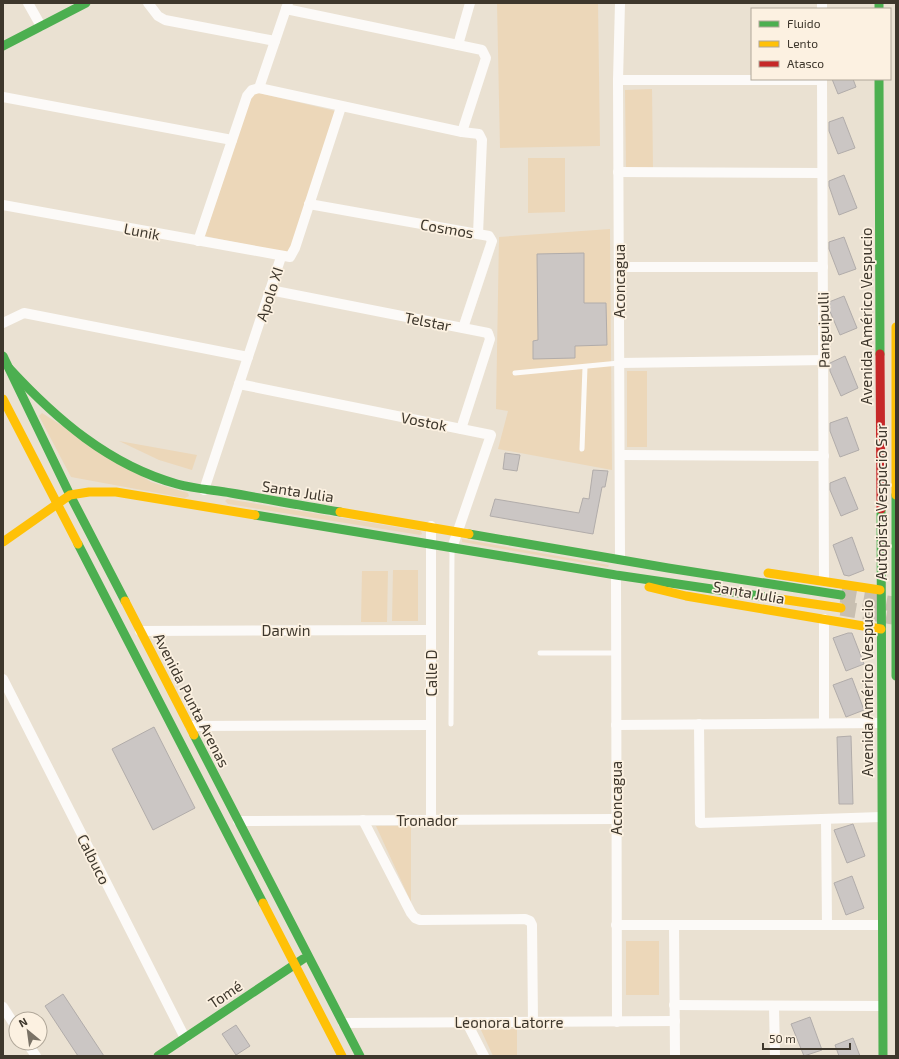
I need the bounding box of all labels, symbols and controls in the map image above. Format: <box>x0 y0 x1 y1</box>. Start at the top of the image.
legend <box>751 8 891 80</box>
text: Fluido <box>787 16 821 30</box>
text: Lento <box>787 36 818 50</box>
text: Atasco <box>787 56 824 70</box>
street label: Cosmos <box>419 214 475 242</box>
street label: Lunik <box>122 219 162 243</box>
street label: Avenida Américo Vespucio <box>857 227 875 405</box>
street label: Aconcagua <box>610 244 628 318</box>
street label: Apolo XI <box>252 265 286 323</box>
street label: Panguipulli <box>813 292 833 368</box>
street label: Telstar <box>403 308 453 334</box>
street label: Vostok <box>399 408 449 434</box>
street label: Autopista Vespucio Sur <box>872 424 890 580</box>
street label: Santa Julia <box>261 476 335 506</box>
street label: Santa Julia <box>712 577 786 607</box>
street label: Avenida Américo Vespucio <box>858 599 876 777</box>
street label: Darwin <box>261 621 311 639</box>
street label: Avenida Punta Arenas <box>150 630 234 770</box>
street label: Calle D <box>422 649 440 697</box>
street label: Aconcagua <box>607 761 625 835</box>
street label: Tronador <box>396 811 458 829</box>
street label: Calbuco <box>74 831 114 887</box>
street label: Tomé <box>205 976 245 1012</box>
north arrow <box>8 1011 48 1051</box>
street label: Leonora Latorre <box>454 1013 564 1031</box>
text: N <box>16 1014 30 1029</box>
scale bar <box>763 1025 850 1051</box>
text: 50 m <box>769 1031 796 1045</box>

